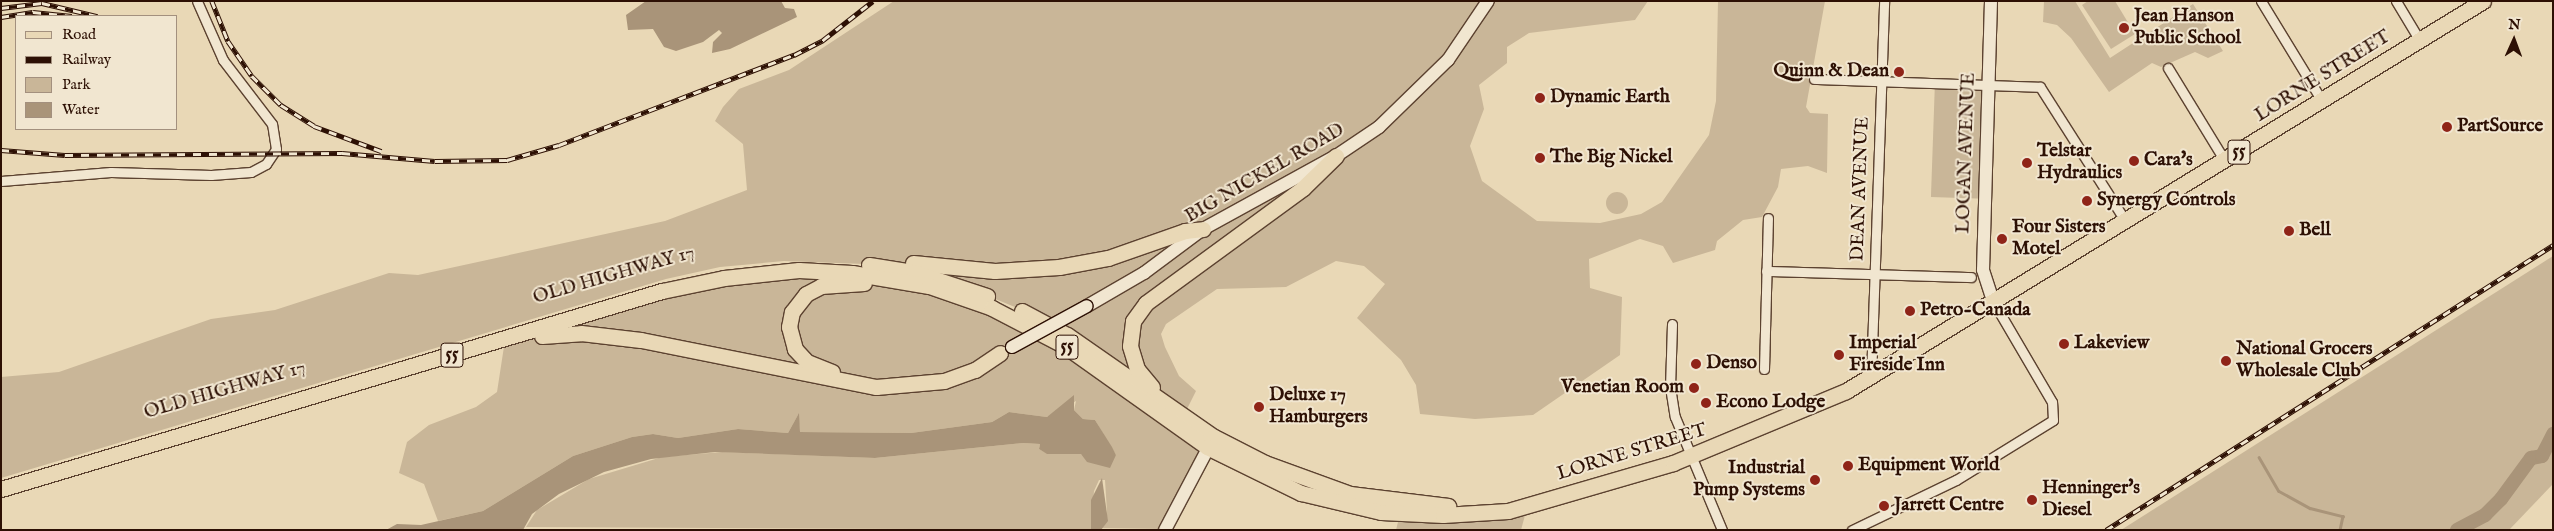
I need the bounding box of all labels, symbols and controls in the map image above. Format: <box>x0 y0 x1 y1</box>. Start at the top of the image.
place label: Jean Hanson Public School <box>2134 6 2241 50</box>
legend <box>15 15 178 130</box>
north arrow <box>2489 15 2539 65</box>
text: N <box>2508 16 2521 34</box>
marker: Jean Hanson Public School <box>2118 22 2130 34</box>
text: Road <box>62 25 96 44</box>
street label: LORNE STREET <box>2251 26 2395 128</box>
text: Railway <box>62 50 111 69</box>
place label: Quinn & Dean <box>1773 61 1889 83</box>
marker: Quinn & Dean <box>1893 66 1905 78</box>
street label: LOGAN AVENUE <box>1953 72 1981 234</box>
text: Park <box>62 75 91 94</box>
place label: Dynamic Earth <box>1550 87 1670 109</box>
marker: Dynamic Earth <box>1534 92 1546 104</box>
text: Water <box>62 100 99 119</box>
street label: DEAN AVENUE <box>1847 116 1875 262</box>
place label: PartSource <box>2457 116 2543 138</box>
street label: BIG NICKEL ROAD <box>1181 119 1349 229</box>
marker: PartSource <box>2441 121 2453 133</box>
road number: 55 <box>2226 136 2252 168</box>
place label: Telstar Hydraulics <box>2037 141 2122 185</box>
place label: The Big Nickel <box>1550 147 1672 169</box>
place label: Cara's <box>2144 150 2193 172</box>
marker: The Big Nickel <box>1534 152 1546 164</box>
marker: Cara's <box>2128 155 2140 167</box>
marker: Telstar Hydraulics <box>2021 157 2033 169</box>
place label: Synergy Controls <box>2097 190 2235 212</box>
marker: Synergy Controls <box>2081 195 2093 207</box>
place label: Four Sisters Motel <box>2012 217 2105 261</box>
place label: Bell <box>2299 220 2331 242</box>
marker: Bell <box>2283 225 2295 237</box>
marker: Four Sisters Motel <box>1996 233 2008 245</box>
street label: OLD HIGHWAY 17 <box>531 242 697 310</box>
place label: Petro-Canada <box>1920 300 2030 322</box>
marker: Petro-Canada <box>1904 305 1916 317</box>
road number: 55 <box>1054 332 1080 362</box>
place label: Imperial Fireside Inn <box>1849 333 1945 377</box>
place label: Lakeview <box>2074 333 2149 355</box>
marker: Lakeview <box>2058 338 2070 350</box>
place label: National Grocers Wholesale Club <box>2236 339 2372 383</box>
road number: 55 <box>440 340 464 370</box>
marker: Imperial Fireside Inn <box>1833 349 1845 361</box>
place label: Denso <box>1706 353 1757 375</box>
marker: National Grocers Wholesale Club <box>2220 355 2232 367</box>
street label: OLD HIGHWAY 17 <box>142 357 308 425</box>
marker: Denso <box>1690 358 1702 370</box>
place label: Venetian Room <box>1561 377 1684 399</box>
marker: Venetian Room <box>1688 382 1700 394</box>
place label: Deluxe 17 Hamburgers <box>1269 385 1368 429</box>
place label: Econo Lodge <box>1716 392 1825 414</box>
marker: Econo Lodge <box>1700 397 1712 409</box>
marker: Deluxe 17 Hamburgers <box>1253 401 1265 413</box>
street label: LORNE STREET <box>1554 419 1710 487</box>
place label: Equipment World <box>1858 455 1999 477</box>
place label: Industrial Pump Systems <box>1693 458 1805 502</box>
marker: Equipment World <box>1842 460 1854 472</box>
marker: Industrial Pump Systems <box>1809 474 1821 486</box>
place label: Henninger's Diesel <box>2042 478 2140 522</box>
marker: Henninger's Diesel <box>2026 494 2038 506</box>
place label: Jarrett Centre <box>1894 495 2004 517</box>
marker: Jarrett Centre <box>1878 500 1890 512</box>

